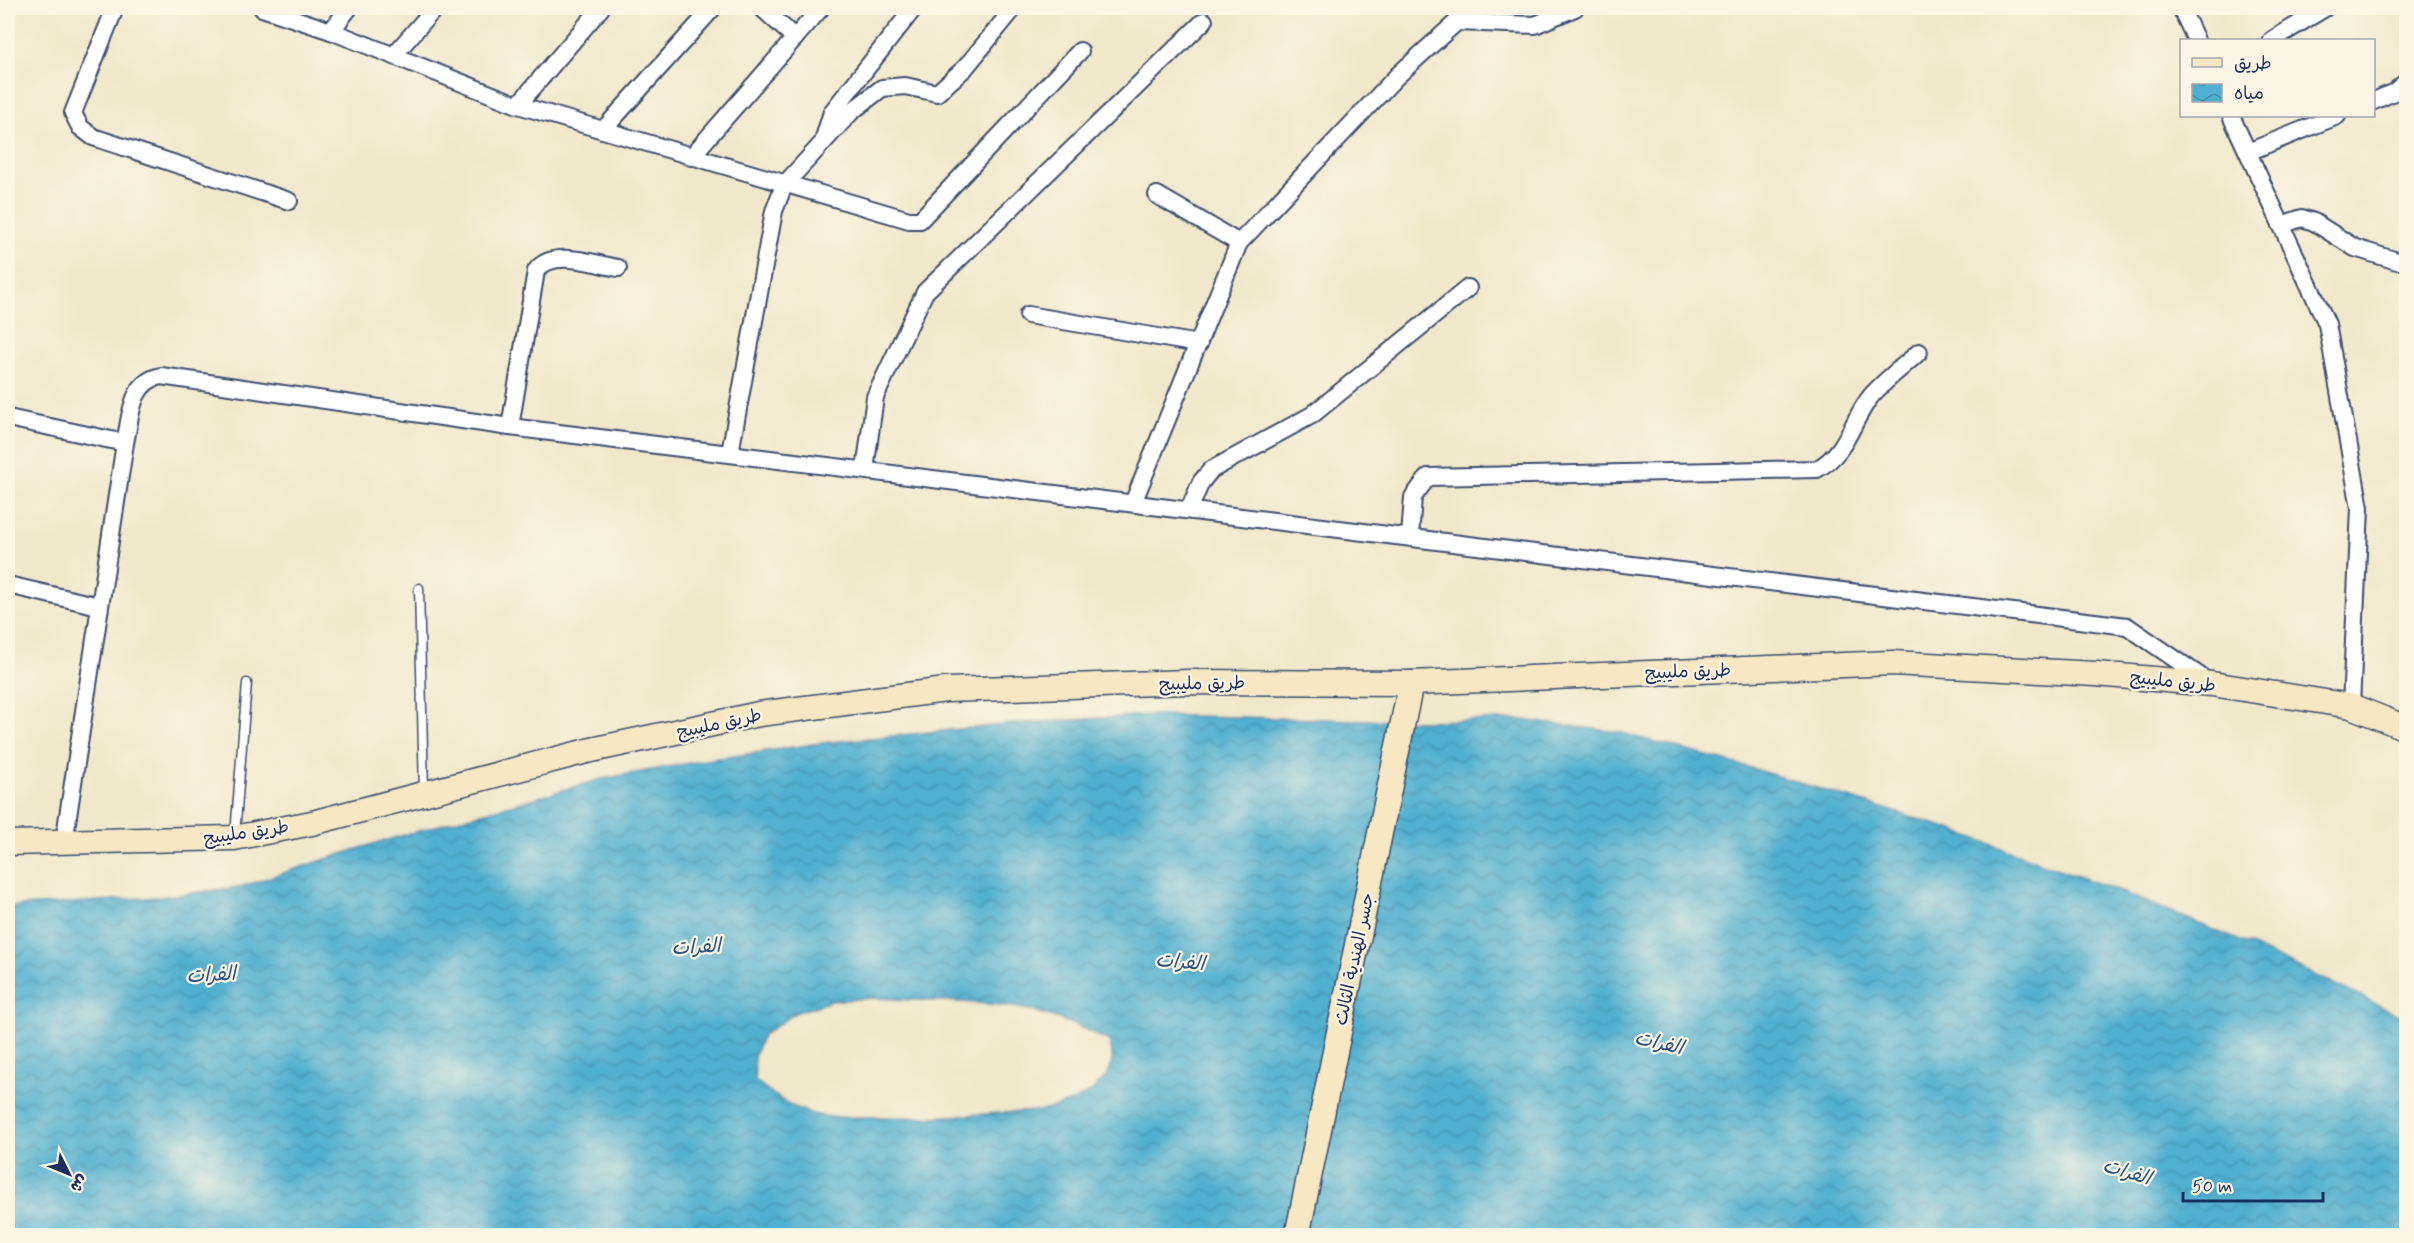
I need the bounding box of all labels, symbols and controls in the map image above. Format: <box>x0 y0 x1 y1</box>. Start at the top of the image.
legend <box>2180 39 2375 117</box>
text: طريق <box>2234 52 2272 76</box>
text: مياه <box>2234 82 2264 106</box>
street label: طريق مليبيج <box>1645 659 1732 685</box>
street label: طريق مليبيج <box>2129 666 2217 698</box>
street label: طريق مليبيج <box>1159 671 1245 697</box>
street label: طريق مليبيج <box>675 703 764 745</box>
street label: طريق مليبيج <box>202 815 291 851</box>
street label: جسر الهندية الثالث <box>1329 891 1381 1028</box>
water label: الفرات <box>671 933 724 962</box>
water label: الفرات <box>1154 947 1209 978</box>
water label: الفرات <box>186 961 239 990</box>
water label: الفرات <box>1632 1025 1689 1063</box>
north arrow <box>39 1144 99 1204</box>
water label: الفرات <box>2099 1152 2157 1193</box>
scale bar <box>2183 1165 2322 1203</box>
text: ش <box>65 1170 93 1197</box>
text: 50 m <box>2192 1175 2232 1199</box>

